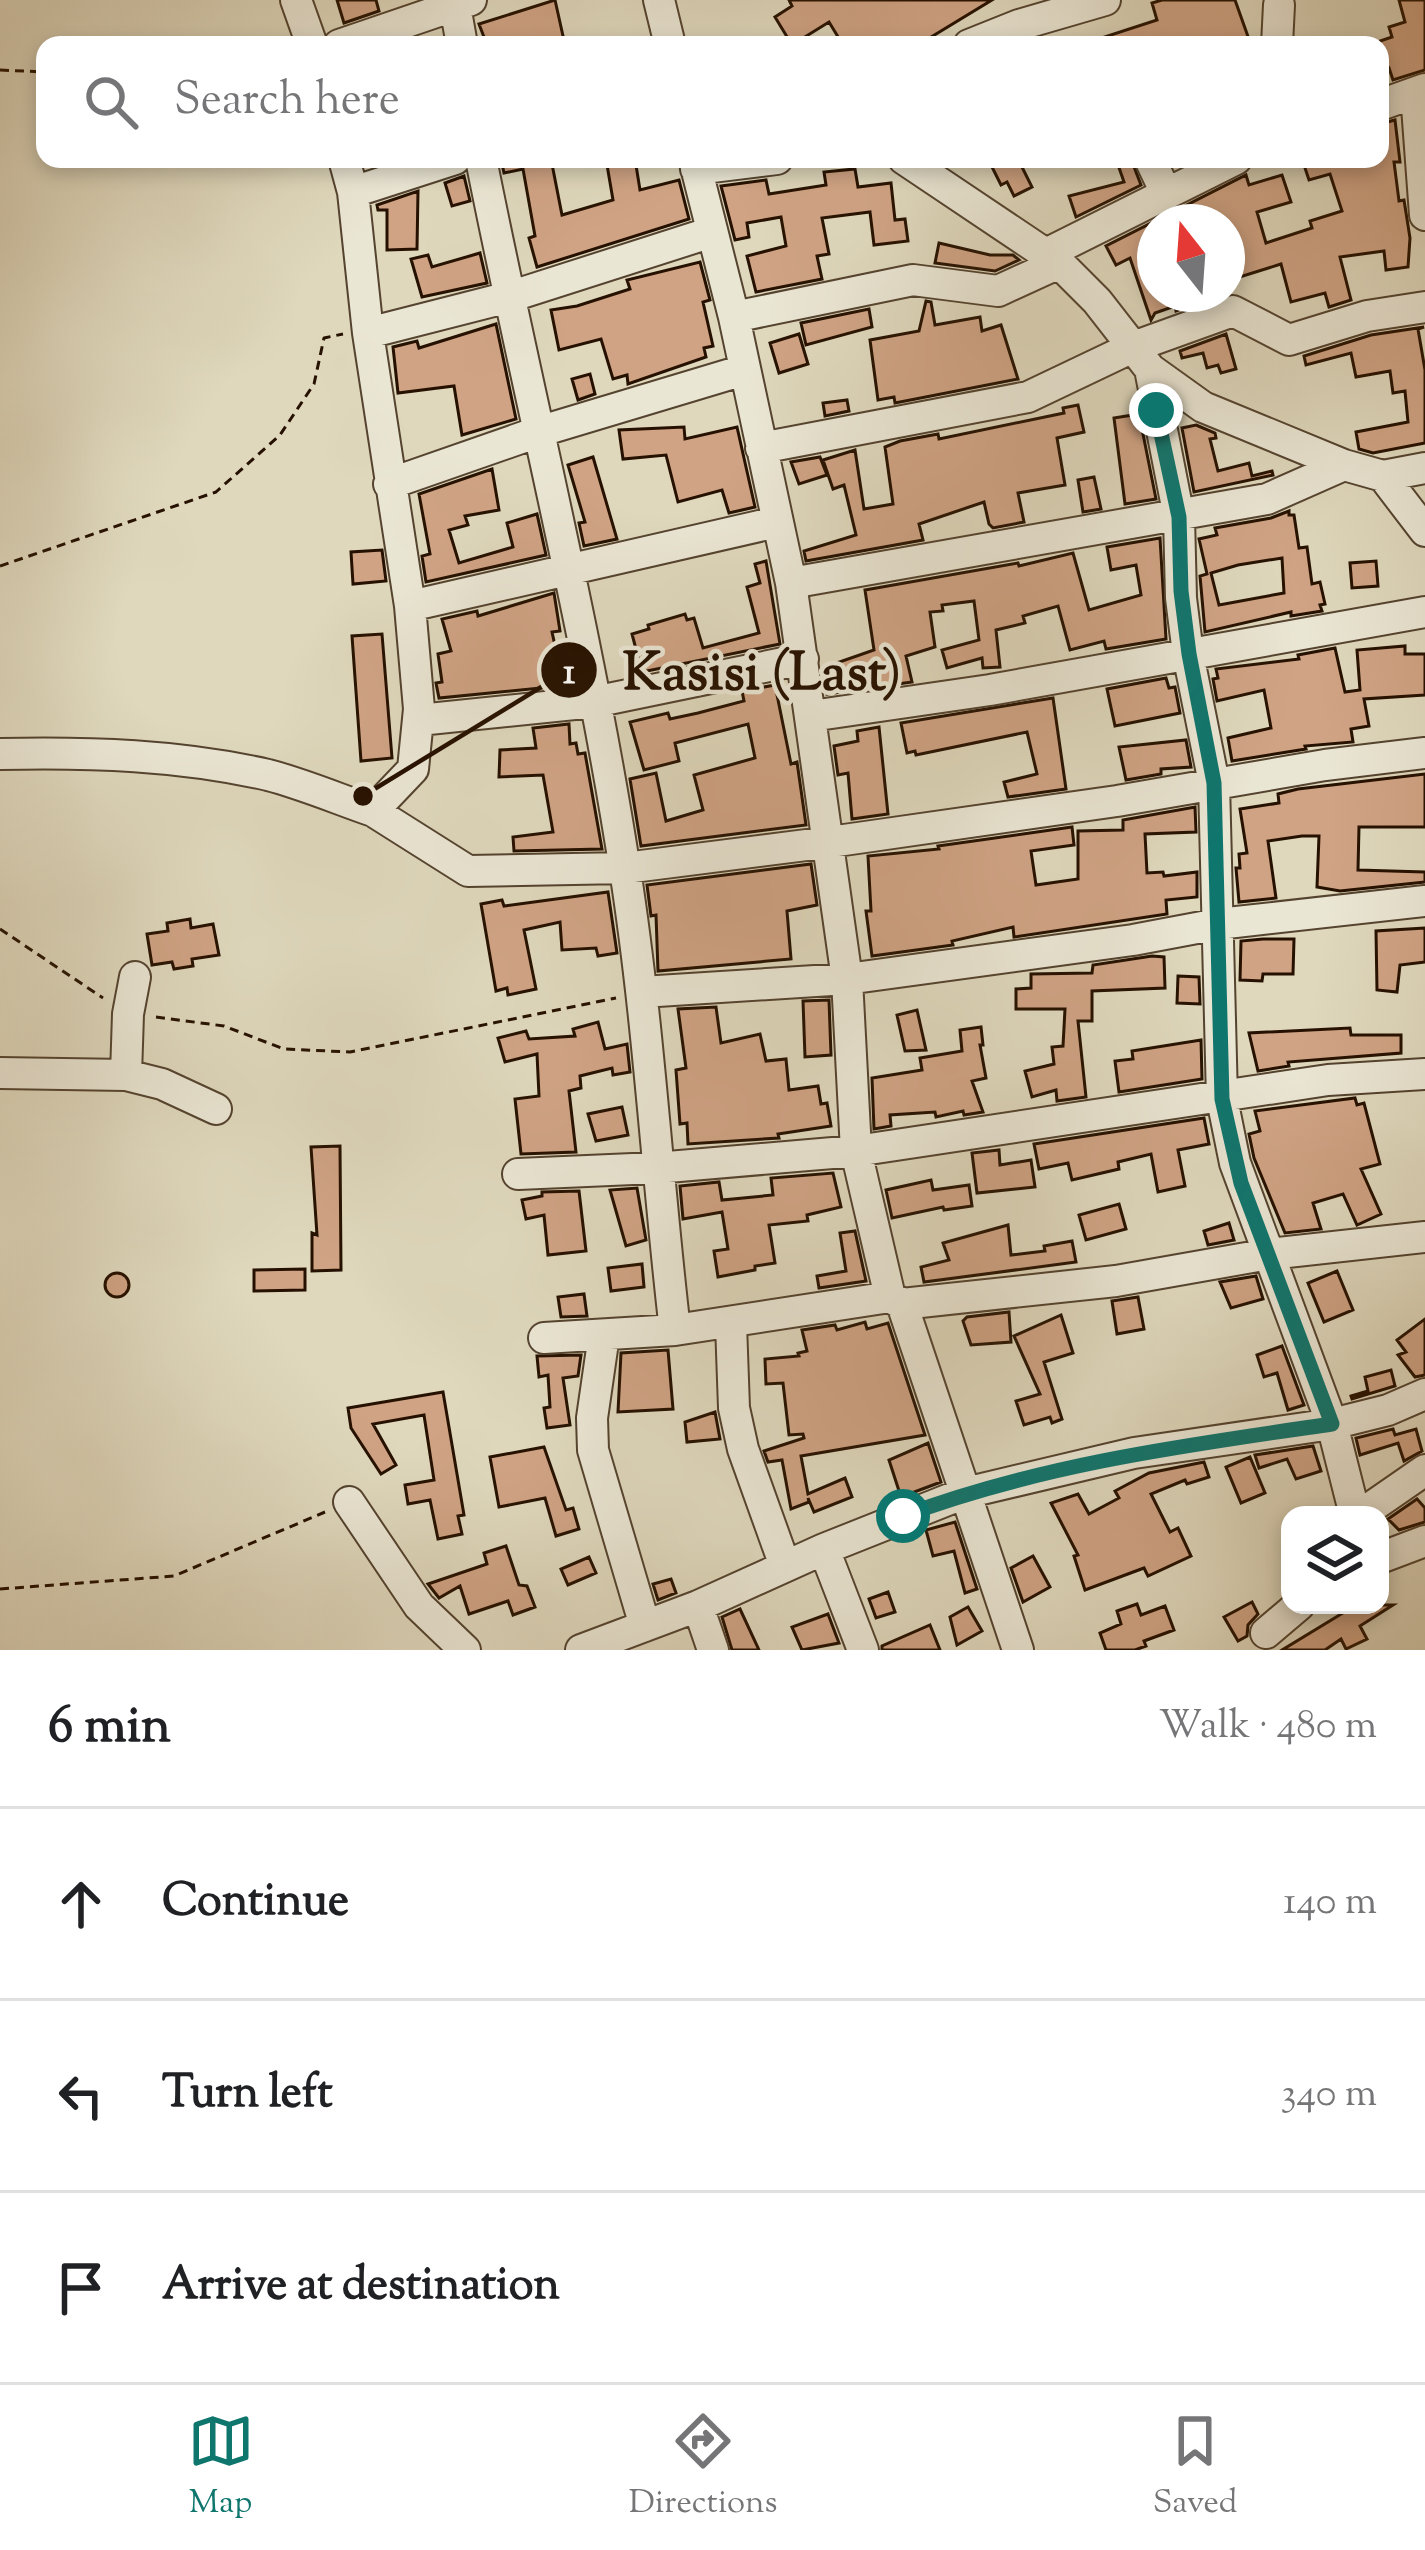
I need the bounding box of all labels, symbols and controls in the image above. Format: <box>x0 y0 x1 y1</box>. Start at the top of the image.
search box <box>36 36 1389 168</box>
icon: search <box>78 69 144 135</box>
text: Search here <box>174 70 400 135</box>
north arrow <box>1137 204 1245 312</box>
route end <box>1129 383 1183 437</box>
callout: Kasisi (Last) <box>539 625 925 715</box>
text: Kasisi (Last) <box>623 637 901 715</box>
text: 1 <box>563 648 576 700</box>
route start <box>876 1489 930 1543</box>
map controls <box>1281 1506 1389 1614</box>
button: layers <box>1281 1506 1389 1614</box>
text: 6 min <box>48 1692 171 1765</box>
text: Walk · 480 m <box>1159 1700 1377 1756</box>
icon: ahead <box>48 1871 114 1937</box>
text: Continue <box>162 1871 349 1936</box>
text: 140 m <box>1283 1876 1377 1932</box>
icon: left <box>48 2063 114 2129</box>
text: Turn left <box>162 2063 333 2128</box>
text: 340 m <box>1281 2068 1377 2124</box>
icon: arrive <box>48 2255 114 2321</box>
text: Arrive at destination <box>162 2255 560 2320</box>
tab: Map <box>188 2408 254 2528</box>
tab: Directions <box>629 2408 778 2528</box>
tab: Saved <box>1153 2408 1237 2528</box>

